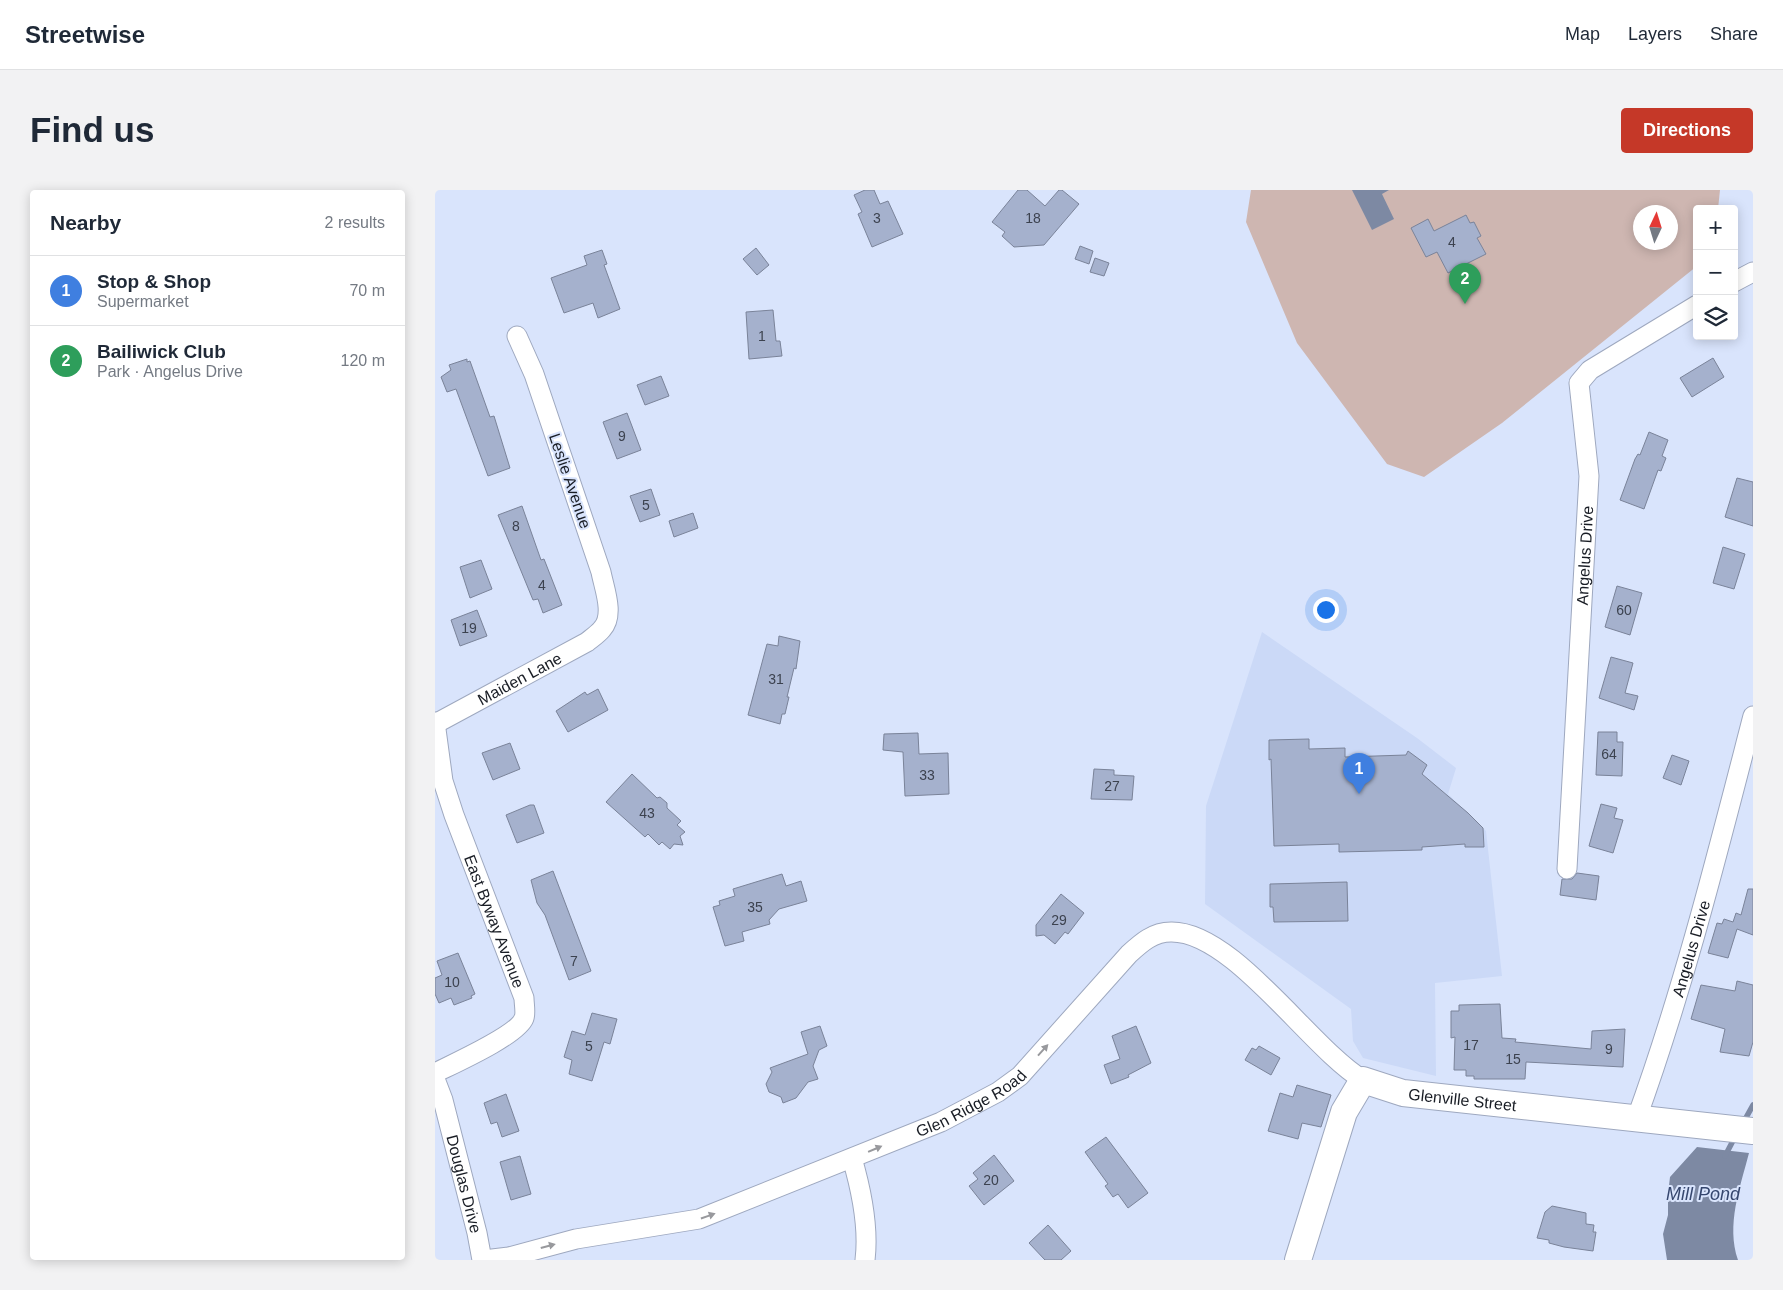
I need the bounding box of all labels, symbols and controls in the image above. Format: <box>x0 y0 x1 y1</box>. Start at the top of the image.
text: Streetwise <box>25 21 145 48</box>
text: Map <box>1565 24 1600 44</box>
text: Layers <box>1628 24 1682 44</box>
text: Share <box>1710 24 1758 44</box>
button: Directions <box>1621 108 1753 153</box>
text: Find us <box>30 110 154 149</box>
north arrow <box>1633 205 1678 250</box>
map controls <box>1693 205 1738 340</box>
button: + <box>1693 205 1738 250</box>
house number: 3 <box>873 210 881 226</box>
house number: 18 <box>1025 210 1041 226</box>
text: Nearby <box>50 211 121 234</box>
text: 2 results <box>325 214 385 231</box>
house number: 4 <box>1448 234 1456 250</box>
button: − <box>1693 250 1738 295</box>
pin: 2 <box>1449 263 1481 304</box>
text: Stop & Shop <box>97 271 211 292</box>
text: 1 <box>62 282 70 299</box>
text: 70 m <box>349 282 385 299</box>
text: Supermarket <box>97 293 189 310</box>
button: layers <box>1693 295 1738 340</box>
house number: 1 <box>758 328 766 344</box>
text: Bailiwick Club <box>97 341 226 362</box>
text: 2 <box>62 352 70 369</box>
text: 120 m <box>341 352 385 369</box>
text: Park · Angelus Drive <box>97 363 243 380</box>
house number: 9 <box>618 428 626 444</box>
street label: Leslie Avenue <box>546 431 594 531</box>
house number: 5 <box>642 497 650 513</box>
street label: Angelus Drive <box>1573 505 1596 606</box>
house number: 8 <box>512 518 520 534</box>
house number: 4 <box>538 577 546 593</box>
your location <box>1313 597 1339 623</box>
house number: 60 <box>1616 602 1632 618</box>
house number: 19 <box>461 620 477 636</box>
street label: Maiden Lane <box>475 649 564 708</box>
house number: 31 <box>768 671 784 687</box>
house number: 64 <box>1601 746 1617 762</box>
pin: 1 <box>1343 753 1375 794</box>
house number: 33 <box>919 767 935 783</box>
house number: 27 <box>1104 778 1120 794</box>
house number: 43 <box>639 805 655 821</box>
street label: East Byway Avenue <box>461 852 528 990</box>
street label: Angelus Drive <box>1669 898 1713 999</box>
house number: 35 <box>747 899 763 915</box>
house number: 29 <box>1051 912 1067 928</box>
house number: 7 <box>570 953 578 969</box>
house number: 10 <box>444 974 460 990</box>
house number: 17 <box>1463 1037 1479 1053</box>
house number: 5 <box>585 1038 593 1054</box>
house number: 9 <box>1605 1041 1613 1057</box>
one-way arrow <box>1037 1045 1049 1057</box>
house number: 15 <box>1505 1051 1521 1067</box>
street label: Glen Ridge Road <box>913 1067 1030 1140</box>
street label: Glenville Street <box>1407 1085 1518 1114</box>
street label: Douglas Drive <box>444 1133 485 1235</box>
one-way arrow <box>868 1144 882 1152</box>
house number: 20 <box>983 1172 999 1188</box>
water label: Mill Pond <box>1666 1184 1741 1204</box>
one-way arrow <box>701 1212 716 1220</box>
one-way arrow <box>541 1242 556 1250</box>

